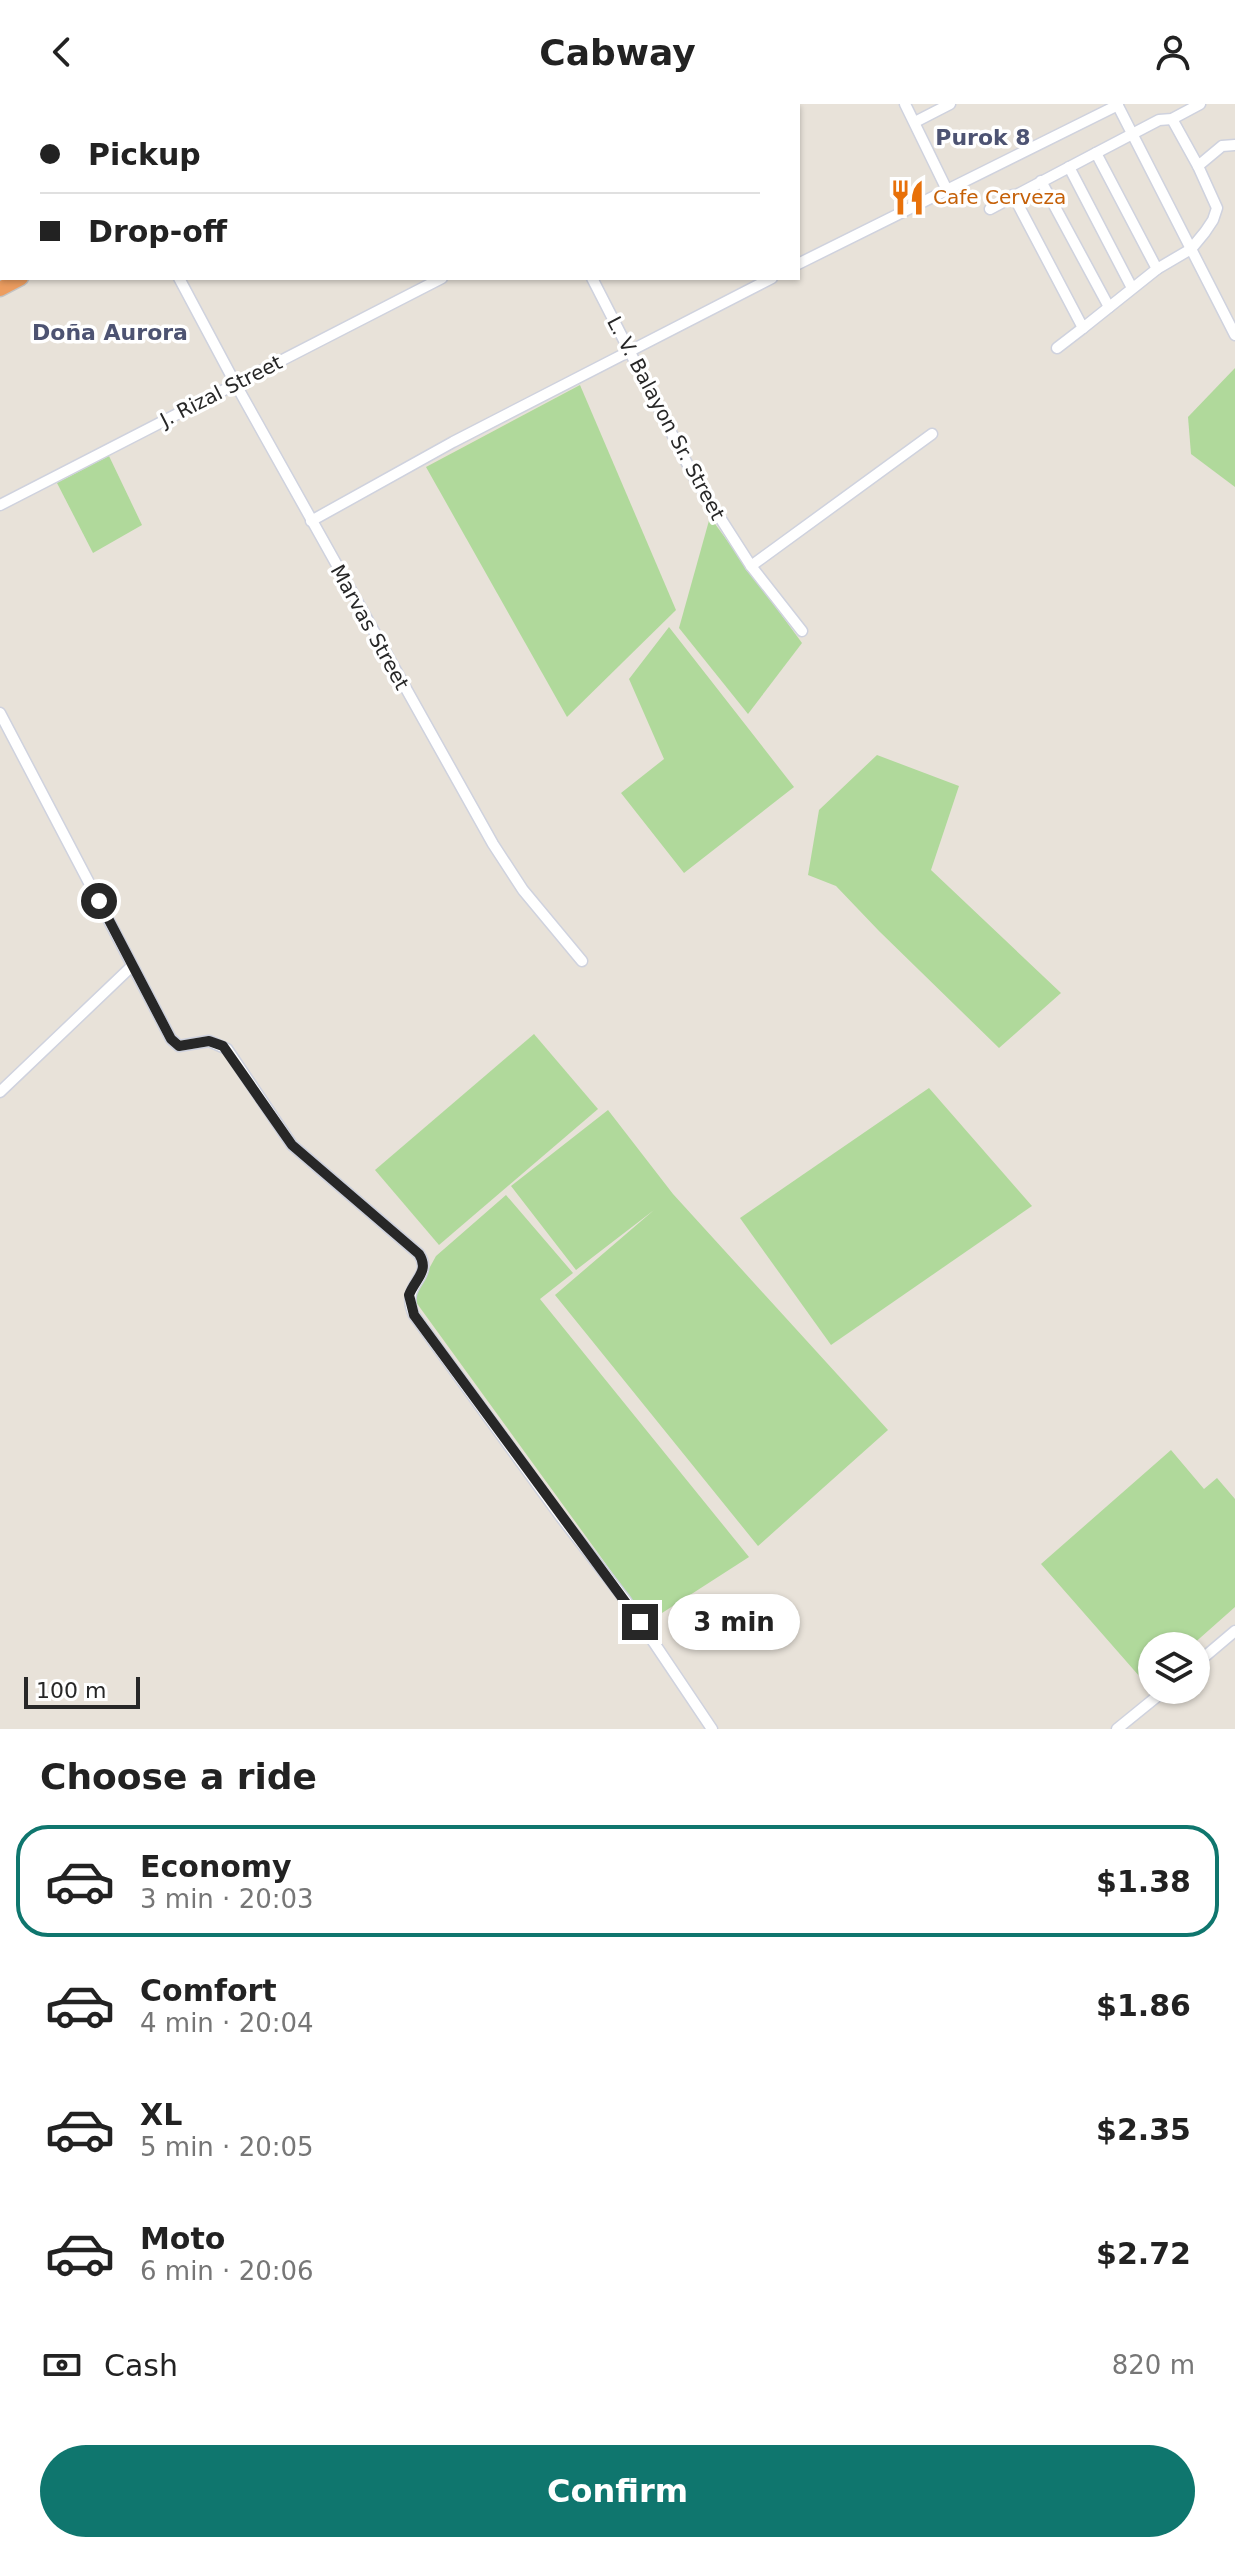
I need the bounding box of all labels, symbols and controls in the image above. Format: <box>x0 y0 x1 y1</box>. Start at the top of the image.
icon: back <box>40 30 84 74</box>
icon: person <box>1151 30 1195 74</box>
text: Cabway <box>539 32 696 73</box>
district label: Purok 8 <box>935 125 1031 150</box>
text: Pickup <box>88 137 201 172</box>
restaurant icon: Cafe Cerveza <box>888 178 926 216</box>
place label: Cafe Cerveza <box>933 185 1066 209</box>
text: Drop-off <box>88 214 227 249</box>
street label: L. V. Balayon Sr. Street <box>602 312 730 524</box>
district label: Doña Aurora <box>32 320 188 345</box>
street label: J. Rizal Street <box>154 350 286 433</box>
street label: Marvas Street <box>326 560 414 694</box>
route start <box>81 883 117 919</box>
callout: 3 min <box>668 1594 800 1650</box>
route end <box>622 1604 658 1640</box>
text: 3 min <box>693 1607 775 1637</box>
map controls <box>1138 1632 1210 1704</box>
button: layers <box>1138 1632 1210 1704</box>
scale bar <box>24 1673 140 1709</box>
text: 100 m <box>36 1678 106 1703</box>
text: Choose a ride <box>40 1756 317 1797</box>
icon: car <box>44 1845 116 1917</box>
text: Economy <box>140 1849 292 1884</box>
text: $1.38 <box>1096 1864 1191 1899</box>
text: 3 min · 20:03 <box>140 1884 314 1914</box>
icon: car <box>44 1969 116 2041</box>
text: Comfort <box>140 1973 277 2008</box>
text: $1.86 <box>1096 1988 1191 2023</box>
text: 4 min · 20:04 <box>140 2008 314 2038</box>
icon: car <box>44 2093 116 2165</box>
text: XL <box>140 2097 182 2132</box>
text: $2.35 <box>1096 2112 1191 2147</box>
text: 5 min · 20:05 <box>140 2132 314 2162</box>
icon: car <box>44 2217 116 2289</box>
text: Moto <box>140 2221 225 2256</box>
text: $2.72 <box>1096 2236 1191 2271</box>
text: 6 min · 20:06 <box>140 2256 314 2286</box>
icon: cash <box>40 2343 84 2387</box>
text: Cash <box>104 2348 178 2383</box>
text: 820 m <box>1112 2350 1195 2380</box>
button: Confirm <box>40 2445 1195 2537</box>

